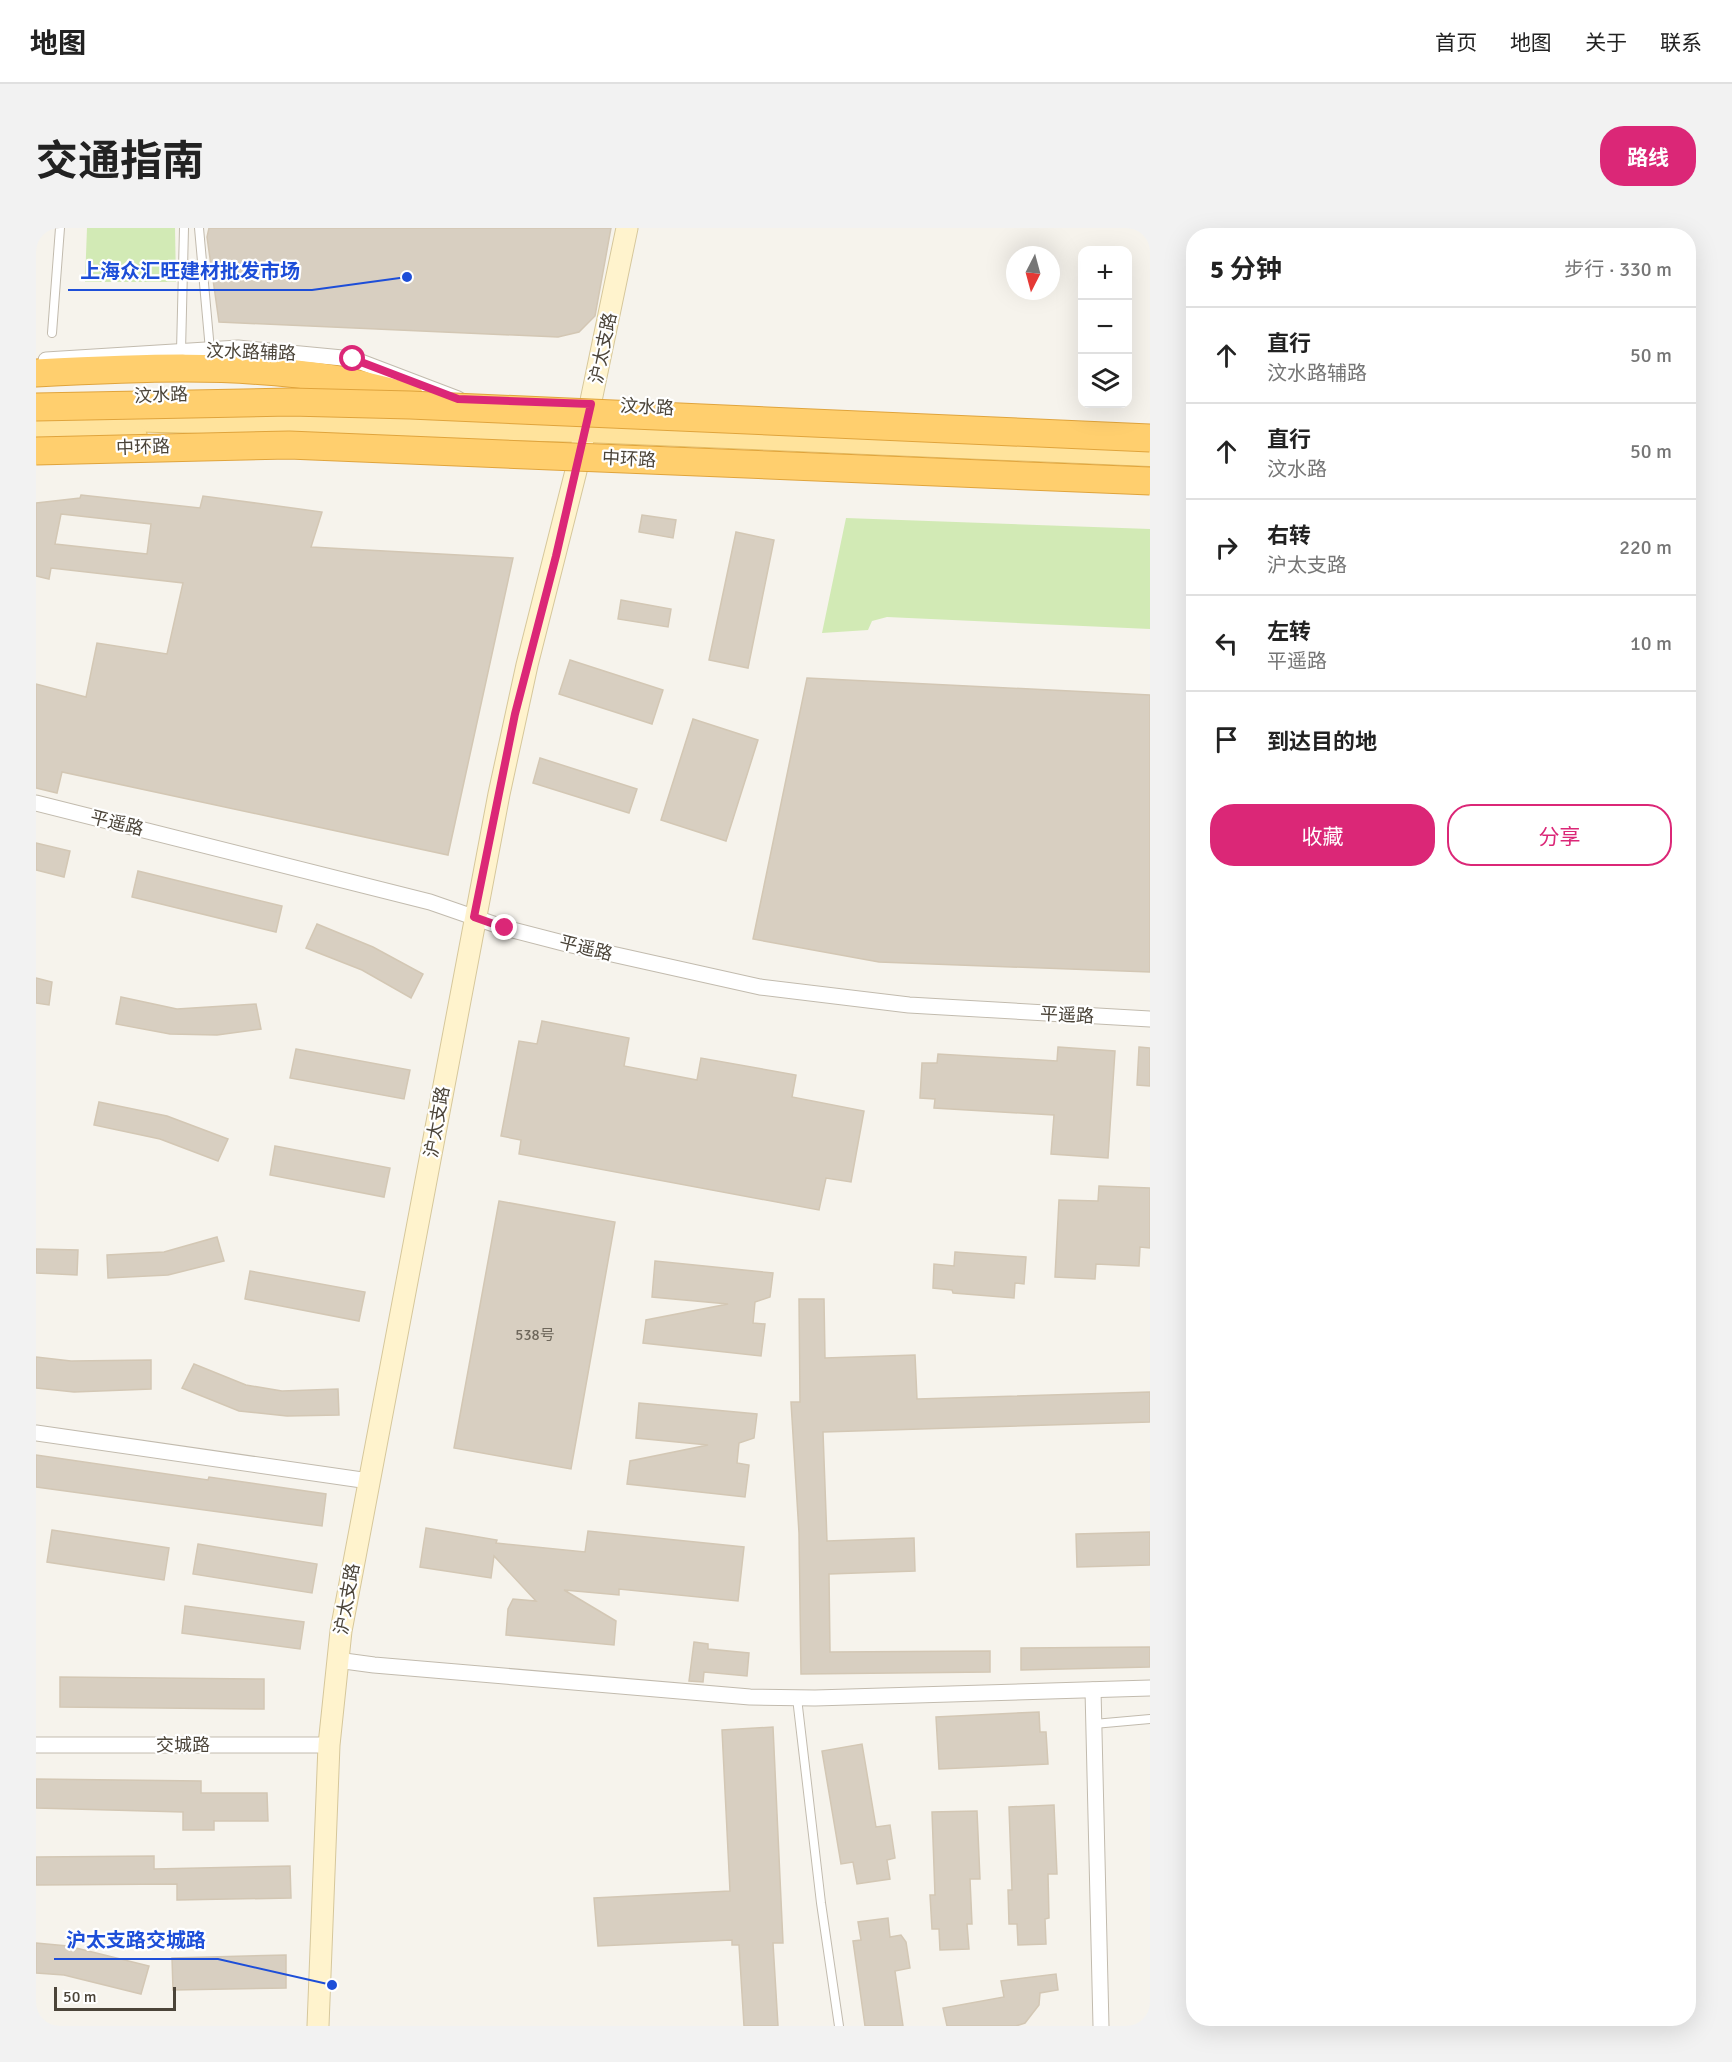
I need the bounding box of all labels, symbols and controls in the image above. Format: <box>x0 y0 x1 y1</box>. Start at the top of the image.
text: 地图 <box>30 27 86 61</box>
text: 首页 <box>1435 30 1477 56</box>
text: 地图 <box>1510 30 1552 56</box>
text: 关于 <box>1585 30 1627 56</box>
text: 联系 <box>1660 30 1702 56</box>
button: 路线 <box>1600 126 1696 186</box>
text: 交通指南 <box>36 136 204 187</box>
north arrow <box>1006 246 1060 300</box>
map controls <box>1078 246 1132 408</box>
button: + <box>1078 246 1132 300</box>
callout: 上海众汇旺建材批发市场 <box>68 252 312 290</box>
text: 5 分钟 <box>1210 254 1282 286</box>
text: 步行 · 330 m <box>1564 257 1672 282</box>
text: 上海众汇旺建材批发市场 <box>80 259 300 284</box>
button: − <box>1078 300 1132 354</box>
street label: 沪太支路 <box>585 310 621 386</box>
text: 直行 <box>1267 330 1311 357</box>
street label: 汶水路辅路 <box>206 339 296 365</box>
icon: ahead <box>1210 339 1243 372</box>
text: 50 m <box>1630 343 1672 368</box>
route start <box>339 345 365 371</box>
button: layers <box>1078 354 1132 408</box>
text: 汶水路辅路 <box>1267 361 1367 386</box>
street label: 汶水路 <box>134 383 188 407</box>
street label: 汶水路 <box>619 395 675 419</box>
text: 直行 <box>1267 426 1311 453</box>
street label: 中环路 <box>116 435 170 459</box>
icon: ahead <box>1210 435 1243 468</box>
text: 50 m <box>1630 439 1672 464</box>
street label: 中环路 <box>601 447 657 471</box>
text: 汶水路 <box>1267 457 1327 482</box>
text: 右转 <box>1267 522 1311 549</box>
icon: right <box>1210 531 1243 564</box>
text: 220 m <box>1619 535 1672 560</box>
text: 沪太支路 <box>1267 553 1347 578</box>
text: 左转 <box>1267 618 1311 645</box>
icon: left <box>1210 627 1243 660</box>
text: 10 m <box>1630 631 1672 656</box>
text: 平遥路 <box>1267 649 1327 674</box>
icon: arrive <box>1210 723 1243 756</box>
text: 到达目的地 <box>1267 728 1377 755</box>
button: 收藏 <box>1210 804 1435 866</box>
button: 分享 <box>1447 804 1672 866</box>
street label: 平遥路 <box>88 806 146 840</box>
route end <box>491 914 517 940</box>
street label: 平遥路 <box>557 931 615 965</box>
street label: 平遥路 <box>1039 1003 1095 1027</box>
street label: 沪太支路 <box>420 1085 454 1159</box>
house number: 538号 <box>515 1326 555 1344</box>
street label: 沪太支路 <box>330 1562 364 1636</box>
street label: 交城路 <box>156 1734 210 1756</box>
callout: 沪太支路交城路 <box>54 1921 218 1959</box>
text: 沪太支路交城路 <box>66 1928 206 1953</box>
scale bar <box>54 1984 176 2012</box>
text: 50 m <box>63 1987 97 2007</box>

